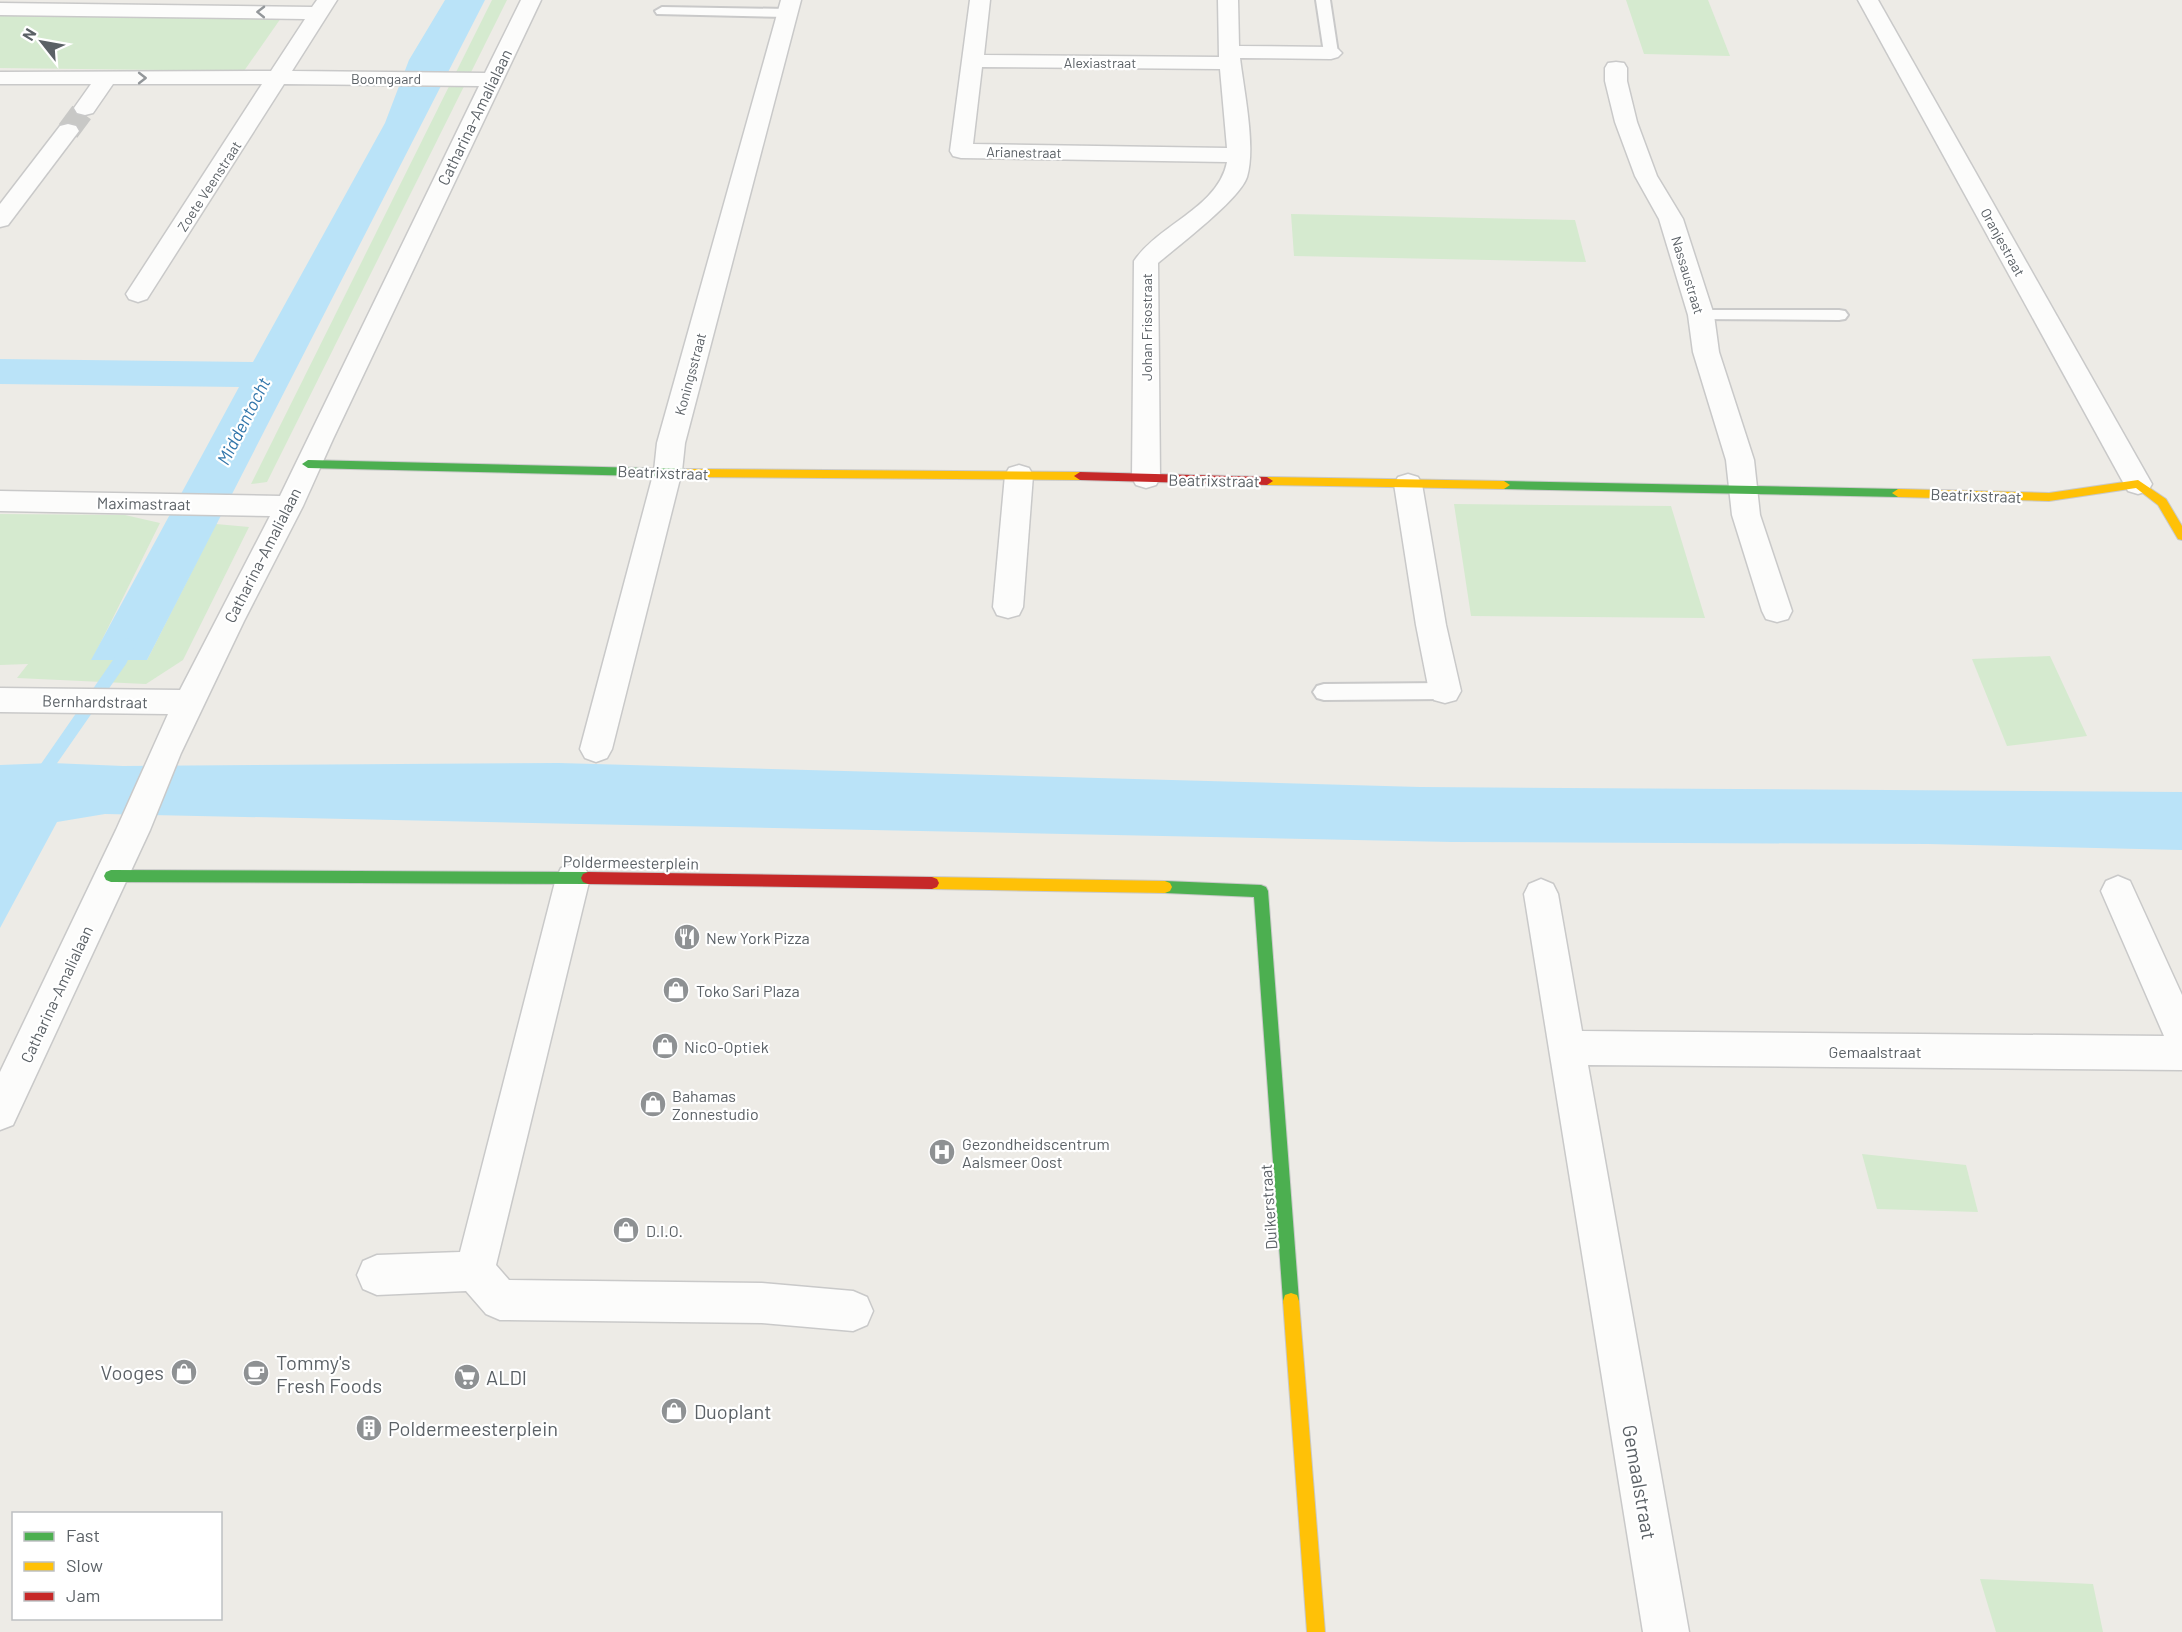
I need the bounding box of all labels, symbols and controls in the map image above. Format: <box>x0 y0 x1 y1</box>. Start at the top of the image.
one-way arrow <box>256 6 265 18</box>
north arrow <box>12 12 72 72</box>
text: N <box>18 25 40 43</box>
street label: Catharina-Amalialaan <box>433 46 515 188</box>
street label: Alexiastraat <box>1064 54 1136 71</box>
street label: Boomgaard <box>351 70 421 87</box>
one-way arrow <box>138 72 147 84</box>
street label: Zoete Veenstraat <box>174 138 244 234</box>
street label: Arianestraat <box>986 143 1062 161</box>
street label: Oranjestraat <box>1977 205 2029 279</box>
street label: Nassaustraat <box>1668 234 1708 316</box>
street label: Johan Frisostraat <box>1138 273 1155 381</box>
street label: Koningsstraat <box>671 331 709 417</box>
water label: Middentocht <box>212 373 275 468</box>
street label: Beatrixstraat <box>617 461 709 483</box>
street label: Beatrixstraat <box>1168 470 1260 490</box>
street label: Catharina-Amalialaan <box>220 484 304 626</box>
street label: Beatrixstraat <box>1930 484 2022 506</box>
street label: Maximastraat <box>97 493 191 513</box>
street label: Bernhardstraat <box>42 691 148 711</box>
street label: Poldermeesterplein <box>563 851 699 873</box>
street label: Catharina-Amalialaan <box>16 922 96 1066</box>
restaurant icon: New York Pizza <box>672 922 702 952</box>
place label: New York Pizza <box>706 928 810 947</box>
shop icon: Toko Sari Plaza <box>661 975 691 1005</box>
place label: Toko Sari Plaza <box>696 981 800 1000</box>
shop icon: NicO-Optiek <box>650 1031 680 1061</box>
place label: NicO-Optiek <box>684 1037 769 1056</box>
street label: Gemaalstraat <box>1829 1042 1922 1061</box>
place label: Bahamas Zonnestudio <box>672 1086 759 1123</box>
shop icon: Bahamas Zonnestudio <box>638 1089 668 1119</box>
place label: Gezondheidscentrum Aalsmeer Oost <box>962 1134 1110 1171</box>
hospital icon: Gezondheidscentrum Aalsmeer Oost <box>927 1137 957 1167</box>
street label: Duikerstraat <box>1256 1164 1280 1250</box>
shop icon: D.I.O. <box>611 1215 641 1245</box>
place label: D.I.O. <box>646 1221 683 1240</box>
place label: Tommy's Fresh Foods <box>276 1350 382 1397</box>
shop icon: Vooges <box>169 1357 199 1387</box>
cafe icon: Tommy's Fresh Foods <box>241 1358 271 1388</box>
place label: Vooges <box>101 1360 164 1384</box>
supermarket icon: ALDI <box>452 1362 482 1392</box>
place label: ALDI <box>486 1365 527 1389</box>
shop icon: Duoplant <box>659 1396 689 1426</box>
place label: Duoplant <box>694 1399 772 1423</box>
building icon: Poldermeesterplein <box>354 1413 384 1443</box>
place label: Poldermeesterplein <box>388 1416 558 1440</box>
street label: Gemaalstraat <box>1618 1423 1662 1541</box>
legend <box>12 1512 222 1620</box>
text: Fast <box>66 1524 100 1546</box>
text: Slow <box>66 1554 103 1576</box>
text: Jam <box>66 1584 100 1606</box>

